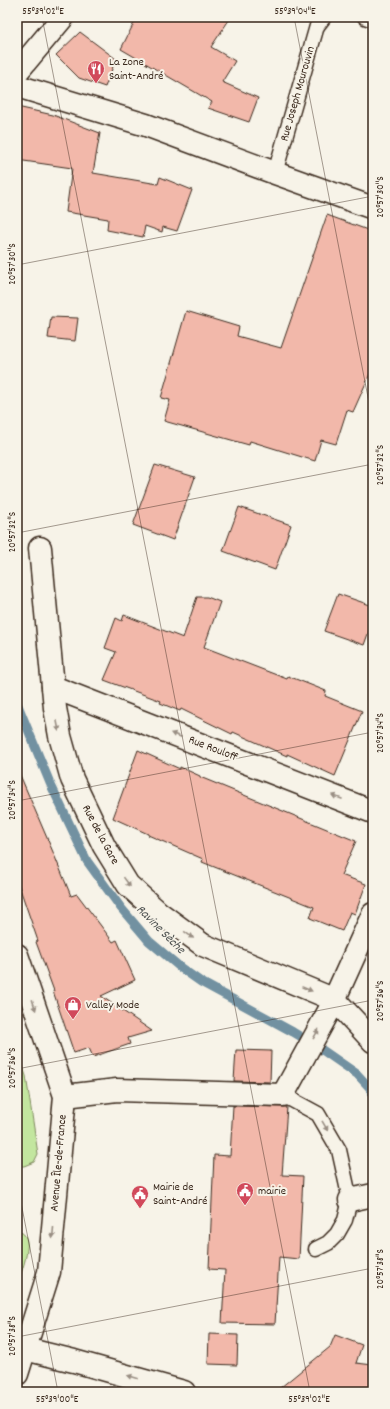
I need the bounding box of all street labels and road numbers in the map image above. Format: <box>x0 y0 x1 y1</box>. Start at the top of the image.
street label: Rue Joseph Mourouvin <box>276 44 320 144</box>
street label: Rue Rouloff <box>186 732 240 766</box>
street label: Rue de la Gare <box>77 802 123 868</box>
street label: Avenue Île-de-France <box>46 1114 72 1212</box>

